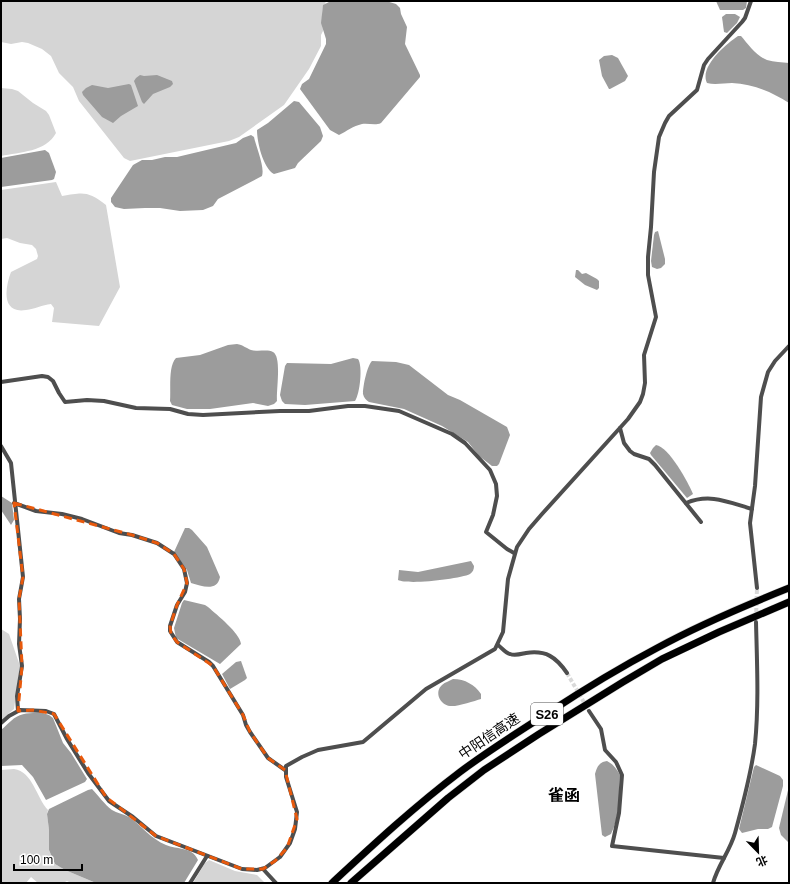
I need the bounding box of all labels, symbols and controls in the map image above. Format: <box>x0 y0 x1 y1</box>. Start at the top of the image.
road number: S26 <box>531 703 563 725</box>
street label: 中阳信高速 <box>456 710 522 762</box>
district label: 雀函 <box>548 787 580 804</box>
north arrow <box>738 832 778 872</box>
scale bar <box>14 846 82 872</box>
text: 100 m <box>20 853 53 867</box>
text: 北 <box>755 854 769 869</box>

